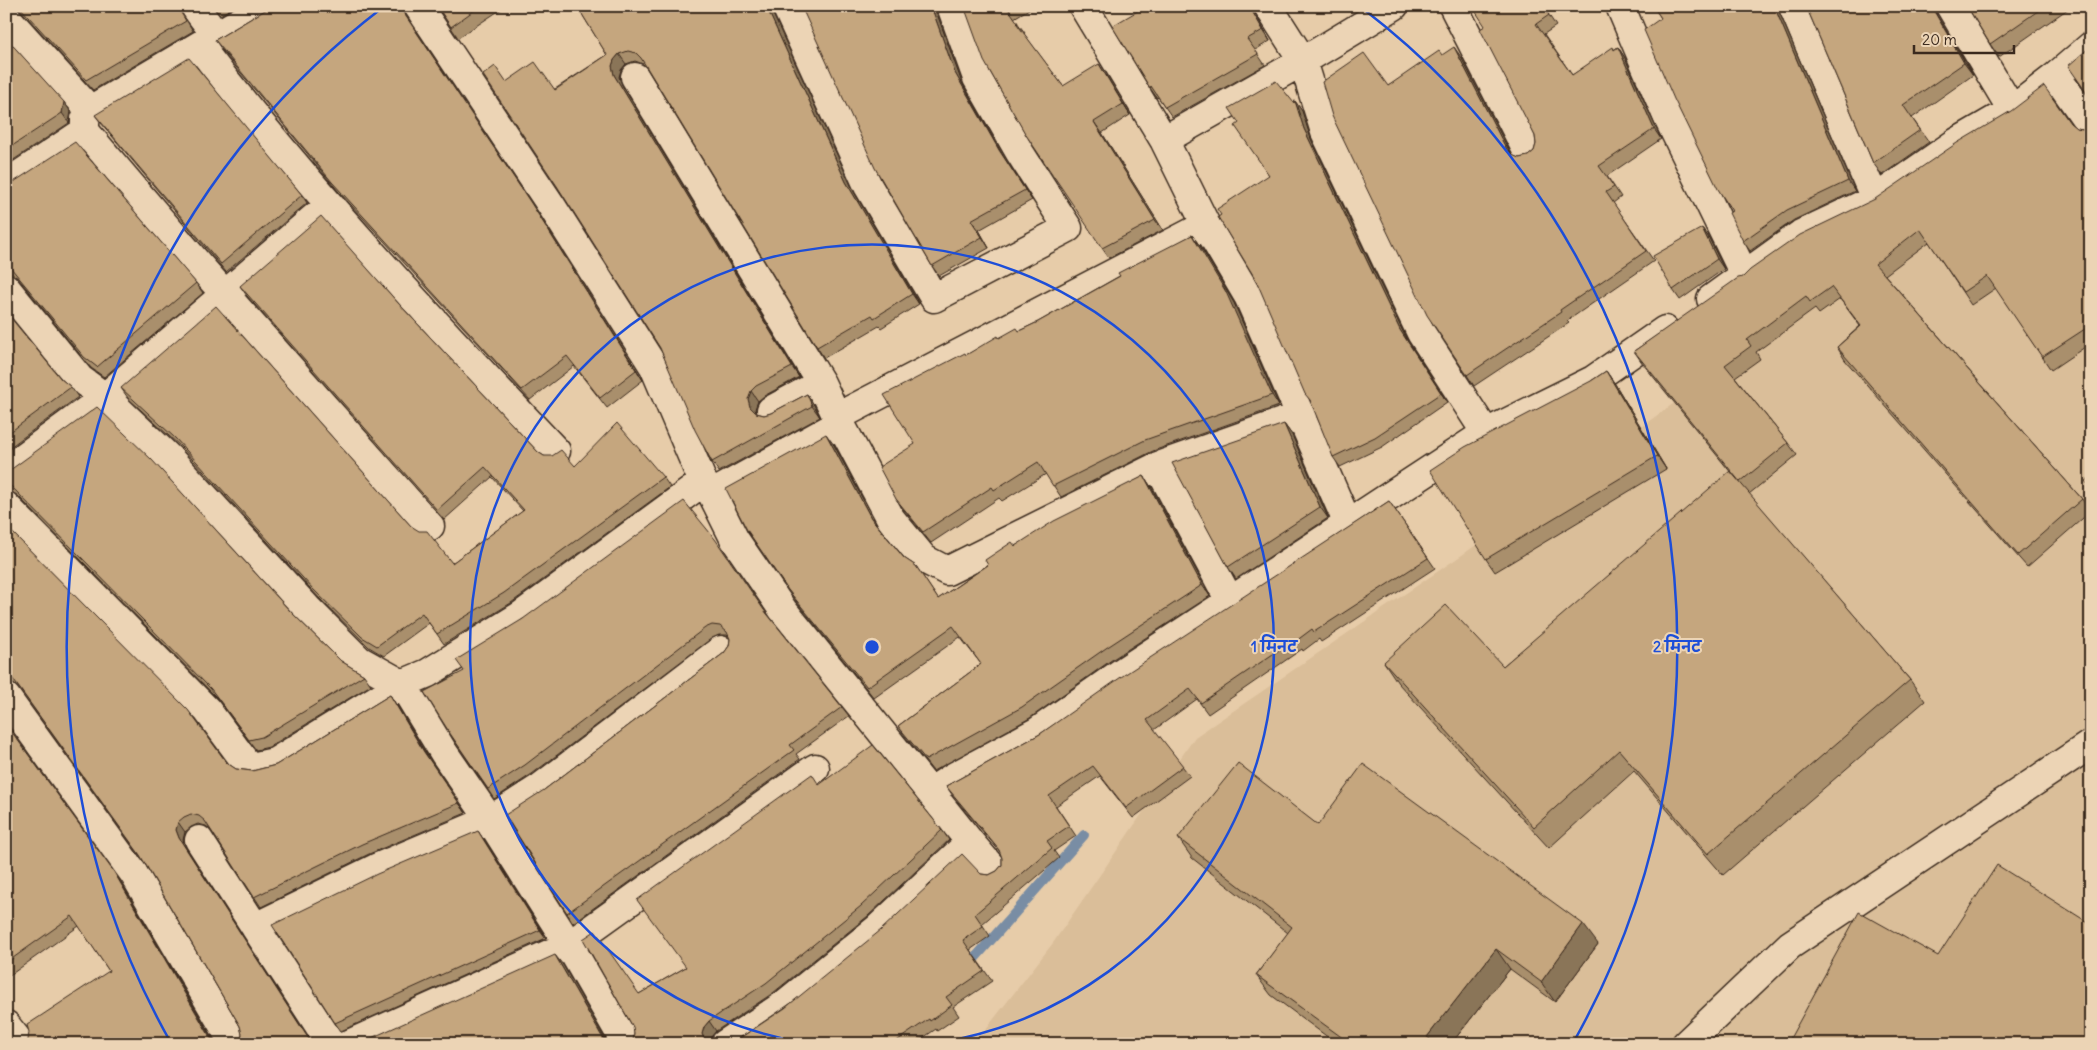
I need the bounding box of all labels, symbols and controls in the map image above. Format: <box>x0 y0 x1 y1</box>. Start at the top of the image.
scale bar <box>1914 22 2014 54</box>
text: 20 m <box>1922 30 1957 49</box>
text: 1 मिनट <box>1251 634 1298 656</box>
text: 2 मिनट <box>1653 634 1702 656</box>
centre of rings <box>863 638 881 656</box>

